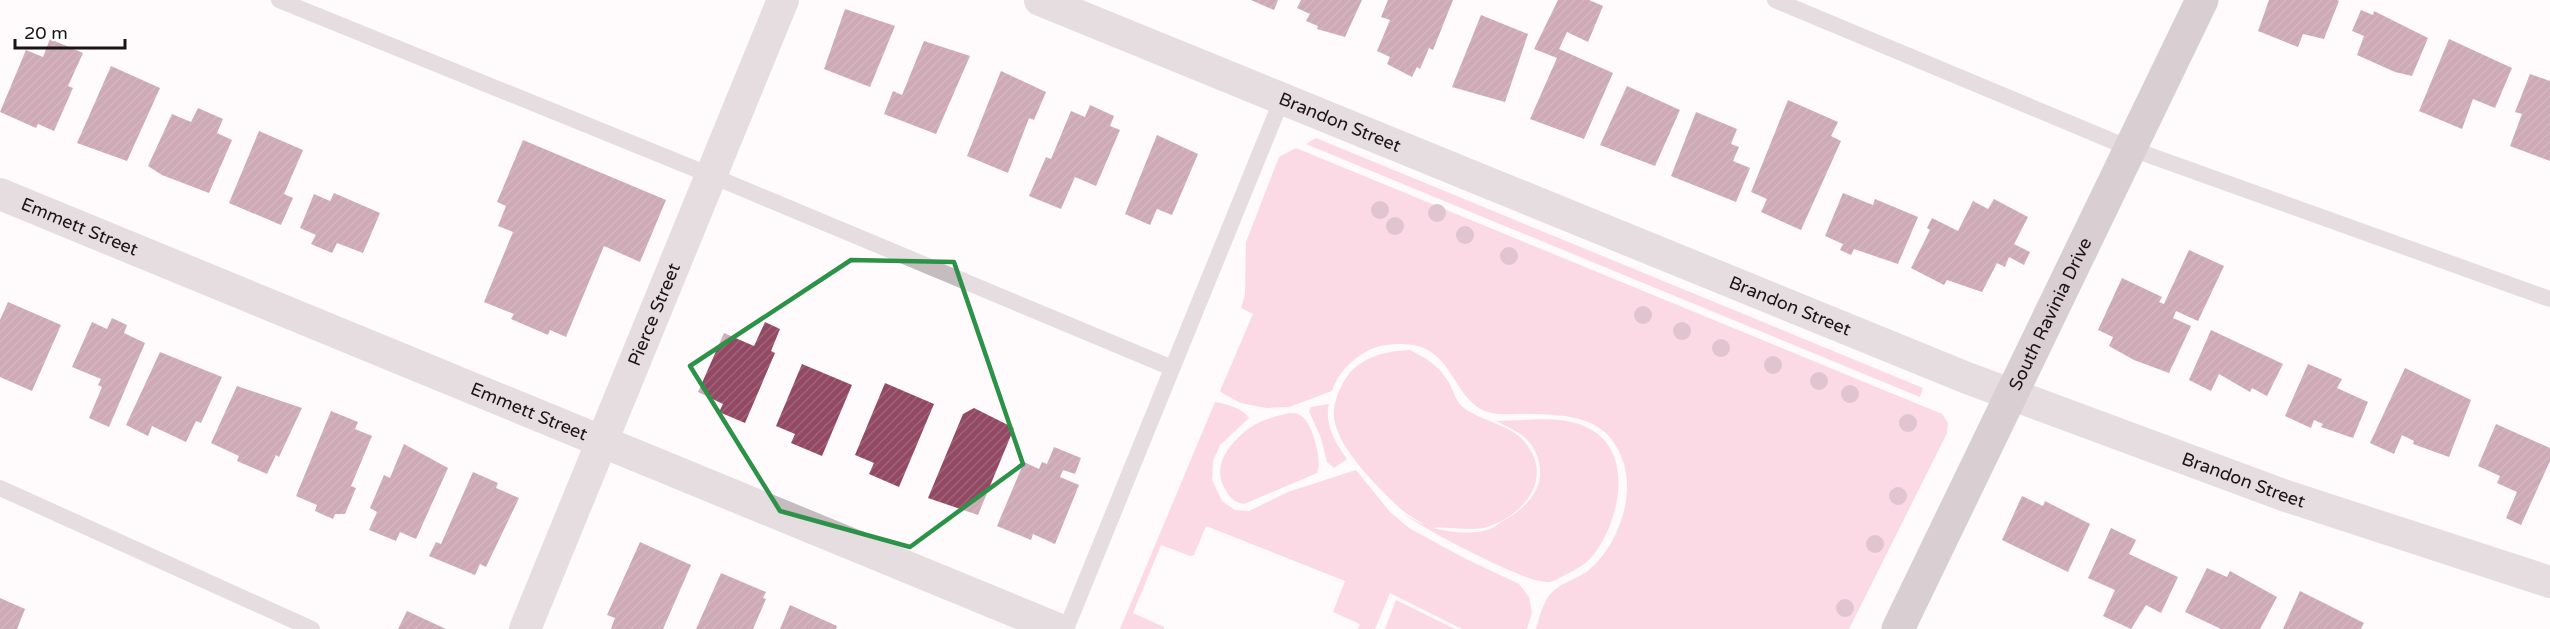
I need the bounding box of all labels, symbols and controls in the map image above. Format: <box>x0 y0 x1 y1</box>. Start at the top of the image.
scale bar <box>15 12 124 50</box>
text: 20 m <box>24 22 68 44</box>
street label: Brandon Street <box>1276 88 1404 157</box>
street label: Emmett Street <box>18 193 141 261</box>
street label: South Ravinia Drive <box>2004 234 2097 394</box>
street label: Pierce Street <box>623 260 685 369</box>
street label: Brandon Street <box>1726 271 1854 341</box>
street label: Emmett Street <box>467 378 591 445</box>
street label: Brandon Street <box>2179 447 2308 513</box>

